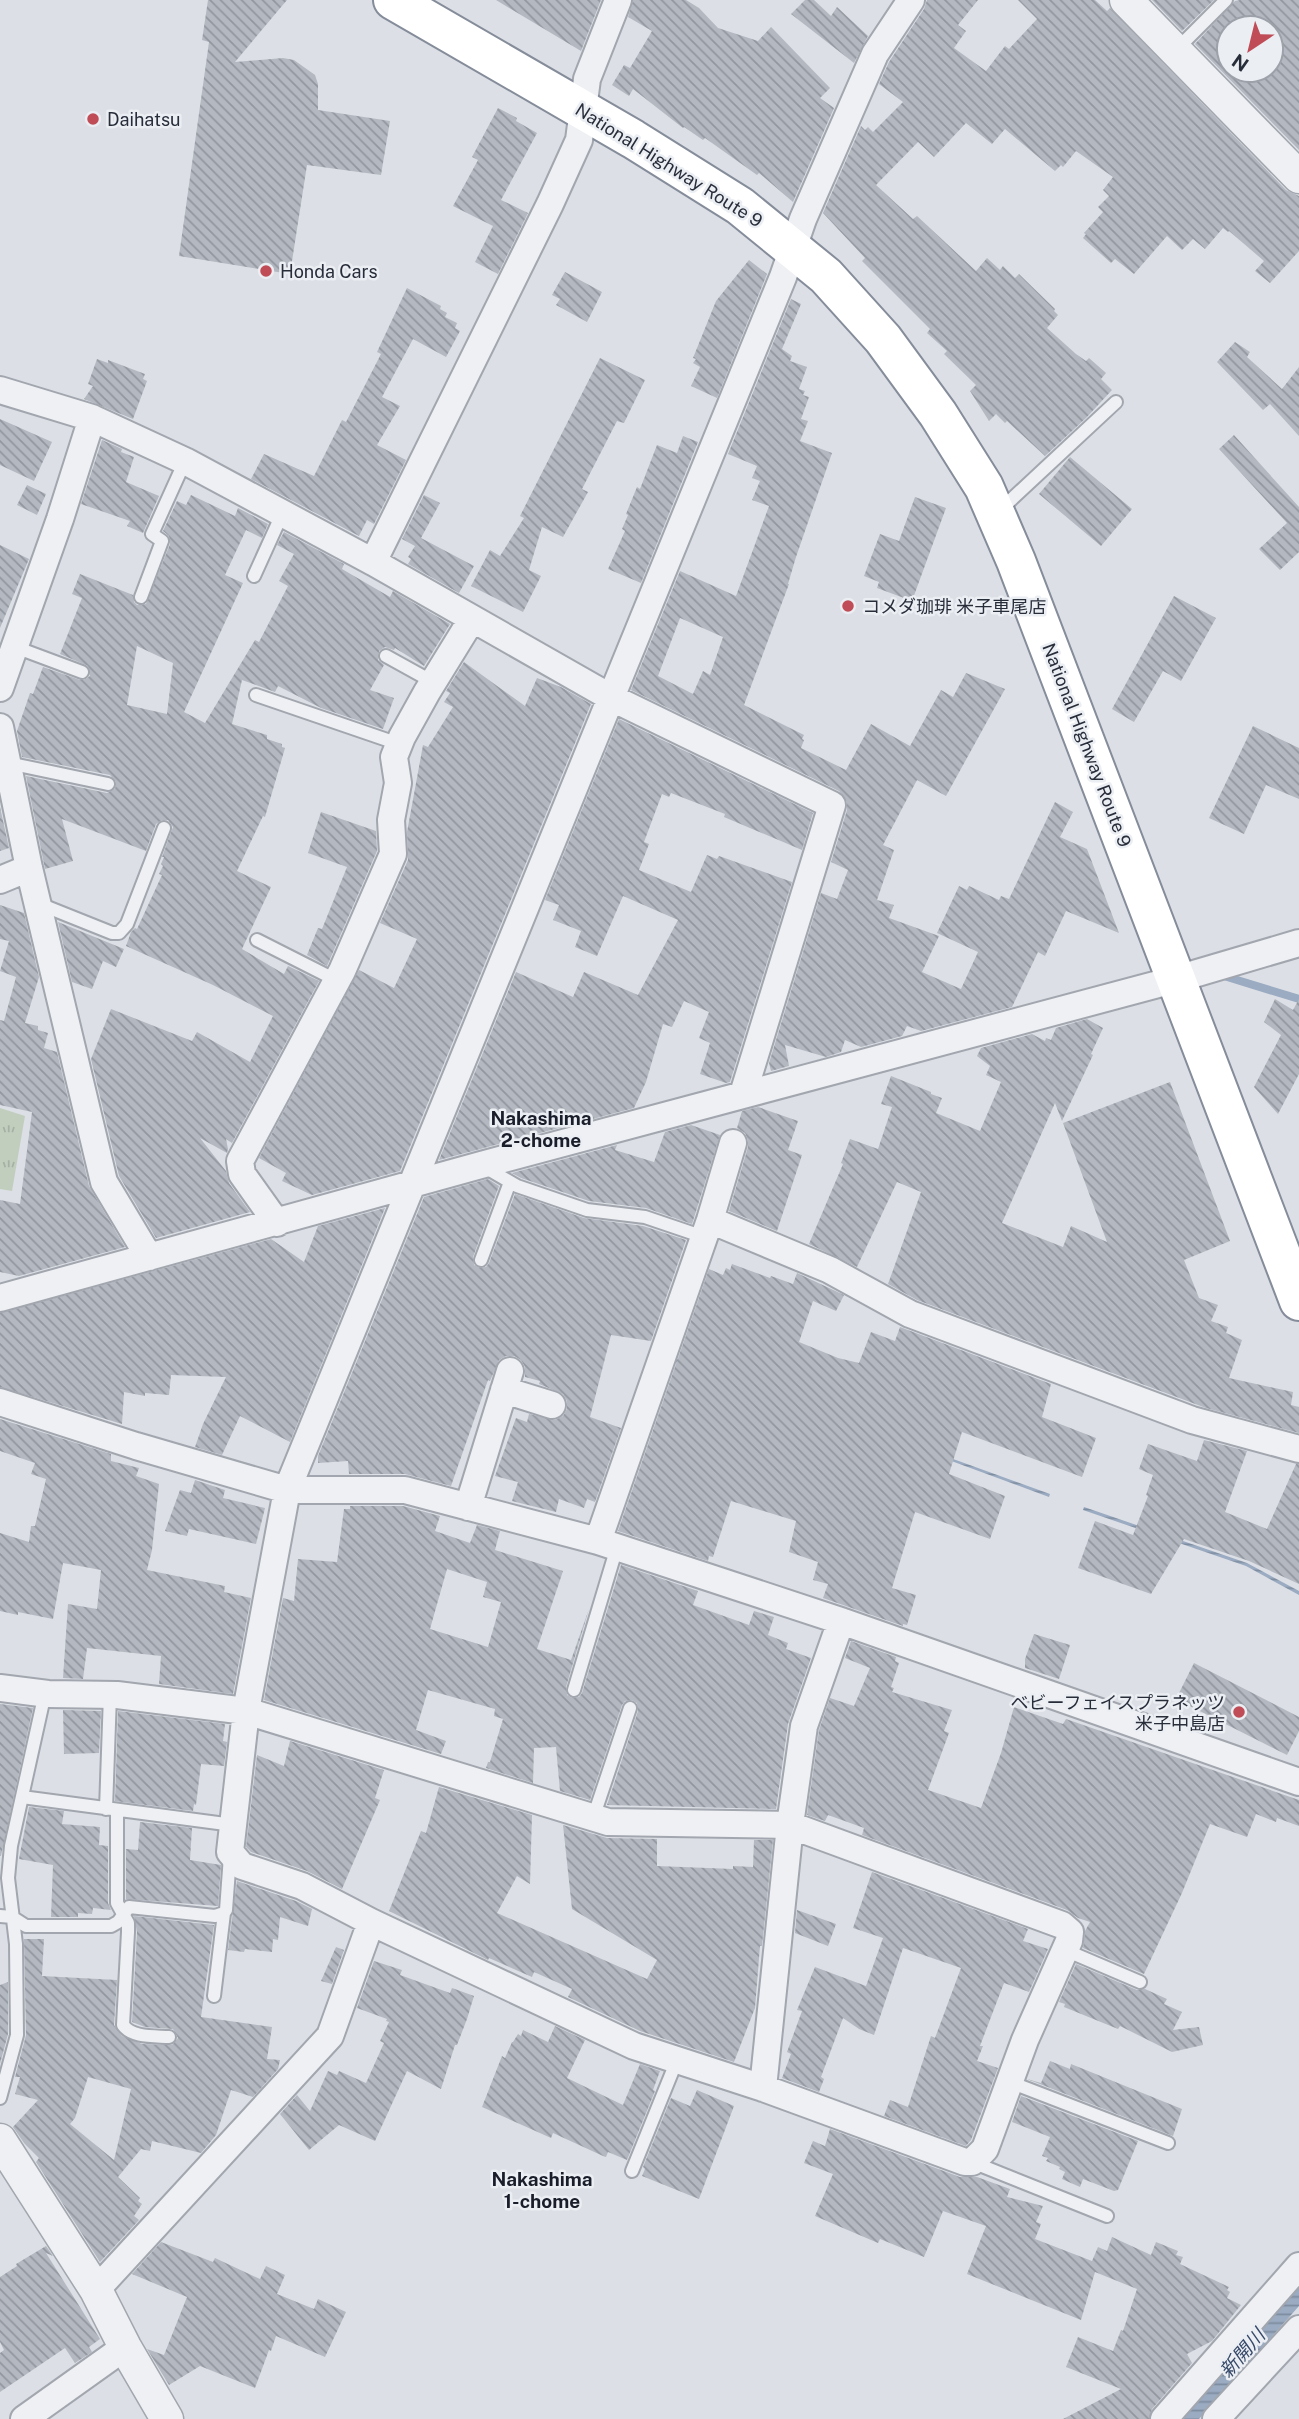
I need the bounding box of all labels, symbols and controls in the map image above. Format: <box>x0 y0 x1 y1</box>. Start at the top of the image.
north arrow <box>1215 14 1285 84</box>
text: N <box>1228 50 1253 76</box>
street label: National Highway Route 9 <box>572 99 766 231</box>
place label: Daihatsu <box>107 109 180 130</box>
marker: Daihatsu <box>85 111 101 127</box>
place label: Honda Cars <box>280 261 378 282</box>
marker: Honda Cars <box>258 263 274 279</box>
place label: コメダ珈琲 米子車尾店 <box>862 596 1046 617</box>
marker: コメダ珈琲 米子車尾店 <box>840 598 856 614</box>
street label: National Highway Route 9 <box>1038 640 1136 850</box>
district label: Nakashima 2-chome <box>490 1107 592 1151</box>
place label: ベビーフェイスプラネッツ 米子中島店 <box>1011 1692 1225 1734</box>
marker: ベビーフェイスプラネッツ 米子中島店 <box>1231 1704 1247 1720</box>
district label: Nakashima 1-chome <box>491 2168 593 2212</box>
water label: 新開川 <box>1215 2323 1270 2382</box>

